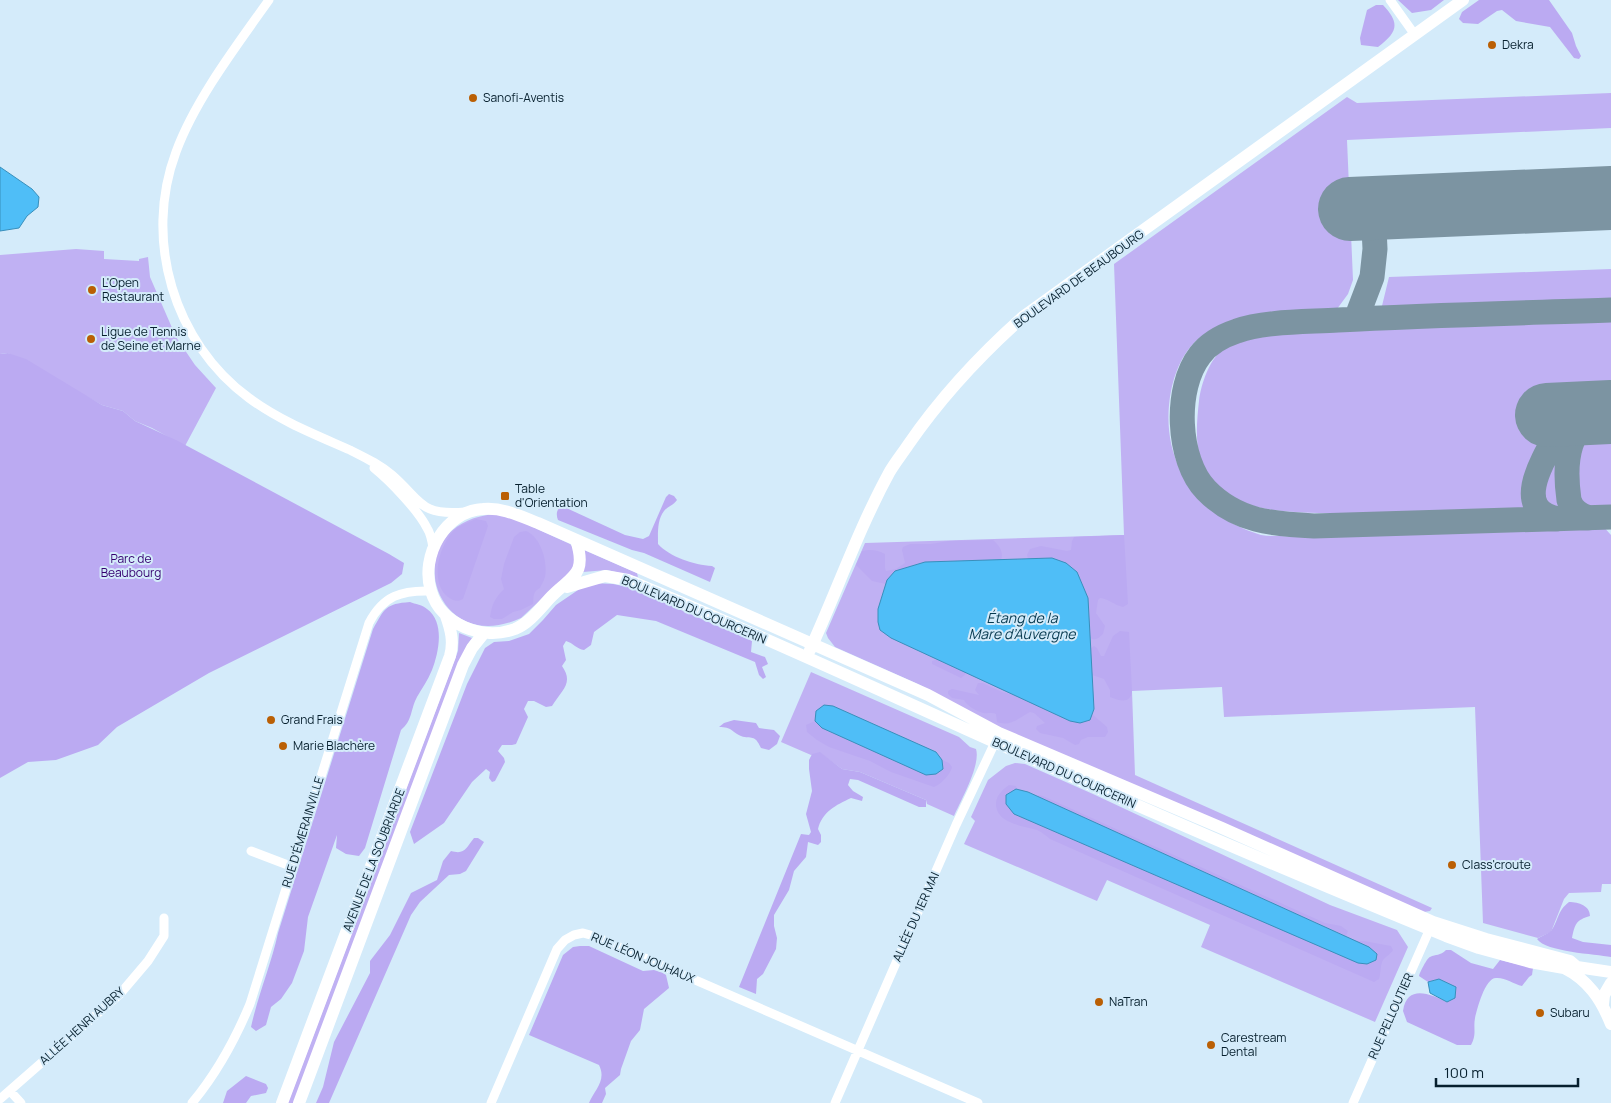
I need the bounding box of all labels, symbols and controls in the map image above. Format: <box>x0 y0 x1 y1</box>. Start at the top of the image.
place label: Dekra <box>1502 36 1534 53</box>
marker: Dekra <box>1486 39 1498 51</box>
place label: Sanofi-Aventis <box>483 89 564 106</box>
marker: Sanofi-Aventis <box>467 92 479 104</box>
street label: BOULEVARD DE BEAUBOURG <box>1010 225 1148 332</box>
place label: L'Open Restaurant <box>102 274 164 305</box>
marker: L'Open Restaurant <box>86 284 98 296</box>
place label: Ligue de Tennis de Seine et Marne <box>101 323 201 354</box>
marker: Ligue de Tennis de Seine et Marne <box>85 333 97 345</box>
place label: Table d'Orientation <box>515 480 588 511</box>
marker: Table d'Orientation <box>499 490 511 502</box>
park label: Parc de Beaubourg <box>101 550 161 581</box>
street label: BOULEVARD DU COURCERIN <box>619 571 769 648</box>
water label: Étang de la Mare d’Auvergne <box>969 608 1076 643</box>
place label: Grand Frais <box>281 711 343 728</box>
marker: Grand Frais <box>265 714 277 726</box>
street label: BOULEVARD DU COURCERIN <box>990 733 1139 812</box>
place label: Marie Blachère <box>293 737 375 754</box>
marker: Marie Blachère <box>277 740 289 752</box>
street label: RUE D'ÉMERAINVILLE <box>278 774 327 889</box>
street label: AVENUE DE LA SOUBRIARDE <box>338 785 409 934</box>
place label: Class'croute <box>1462 856 1531 873</box>
marker: Class'croute <box>1446 859 1458 871</box>
street label: ALLÉE DU 1ER MAI <box>888 869 943 964</box>
street label: RUE LÉON JOUHAUX <box>589 928 698 987</box>
street label: RUE PELLOUTIER <box>1364 970 1417 1062</box>
street label: ALLÉE HENRI AUBRY <box>35 983 128 1068</box>
place label: NaTran <box>1109 993 1148 1010</box>
marker: NaTran <box>1093 996 1105 1008</box>
place label: Subaru <box>1550 1004 1590 1021</box>
marker: Subaru <box>1534 1007 1546 1019</box>
place label: Carestream Dental <box>1221 1029 1287 1060</box>
marker: Carestream Dental <box>1205 1039 1217 1051</box>
scale bar <box>1436 1056 1578 1088</box>
text: 100 m <box>1444 1062 1484 1083</box>

